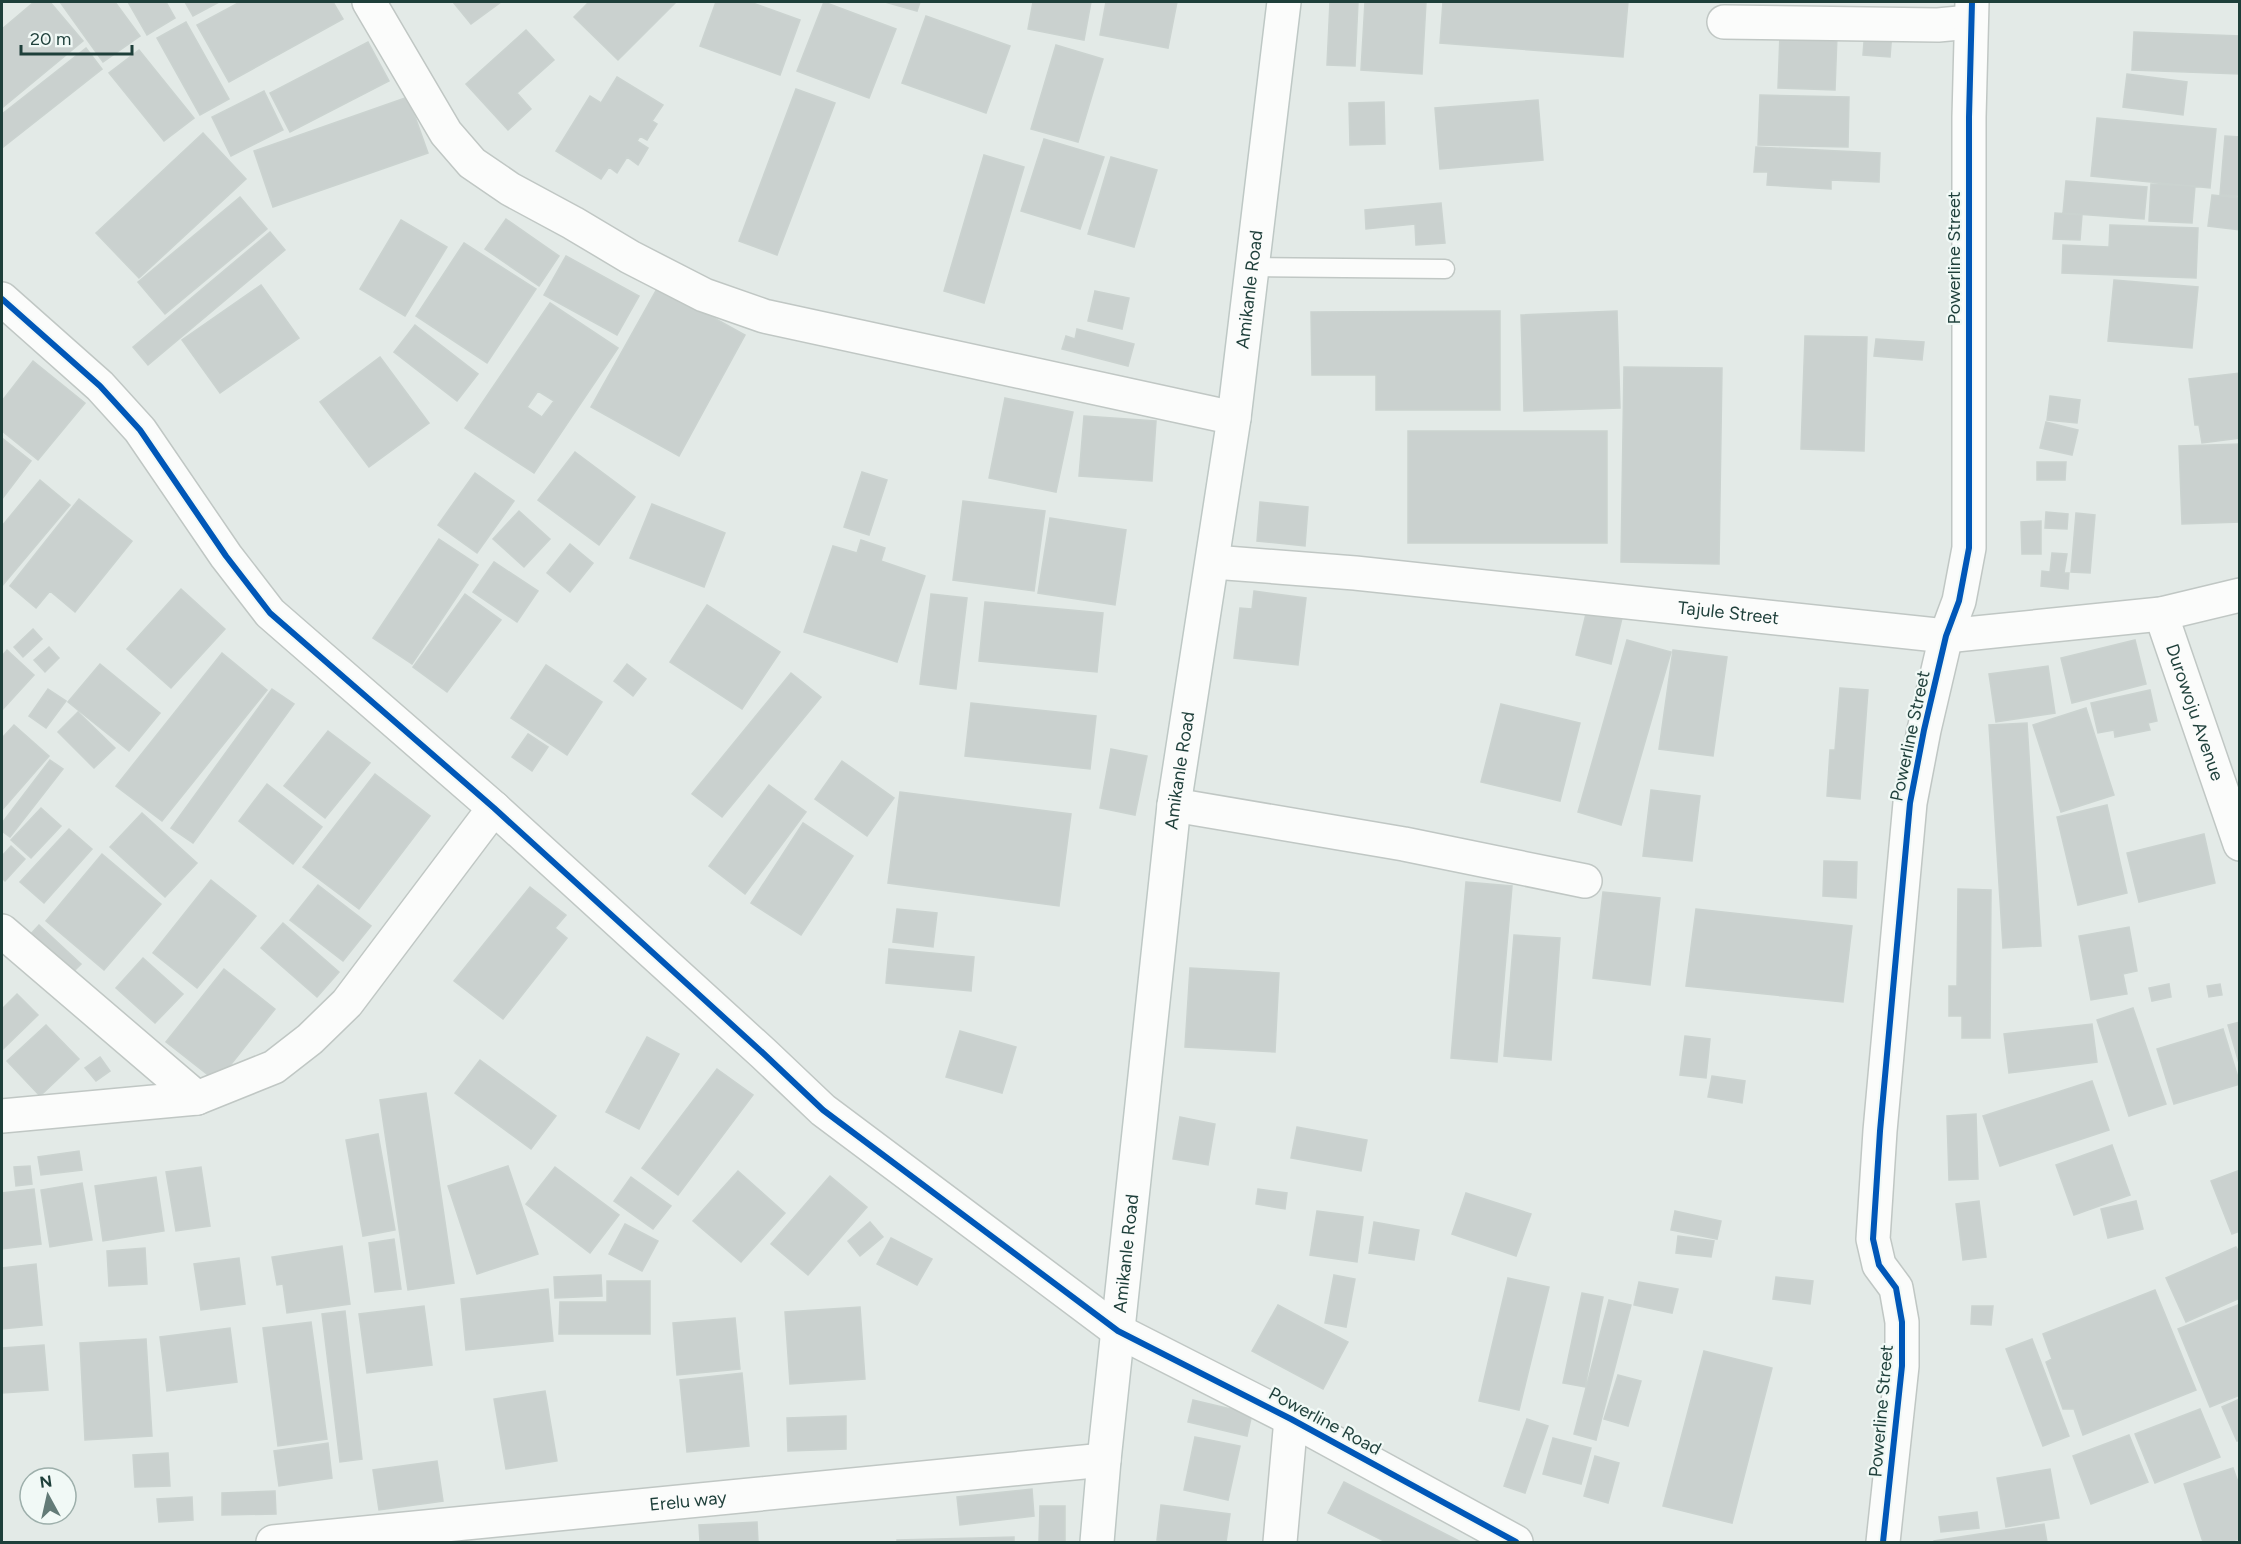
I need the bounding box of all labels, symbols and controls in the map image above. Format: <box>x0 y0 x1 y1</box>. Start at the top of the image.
scale bar <box>21 18 132 56</box>
text: 20 m <box>30 28 71 50</box>
street label: Powerline Street <box>1943 191 1965 325</box>
street label: Amikanle Road <box>1231 229 1267 350</box>
street label: Tajule Street <box>1677 596 1780 629</box>
street label: Durowoju Avenue <box>2161 641 2229 784</box>
street label: Powerline Street <box>1885 668 1935 803</box>
street label: Amikanle Road <box>1160 710 1199 831</box>
street label: Amikanle Road <box>1109 1193 1143 1314</box>
street label: Powerline Street <box>1864 1344 1898 1478</box>
street label: Powerline Road <box>1265 1382 1385 1460</box>
north arrow <box>18 1466 78 1526</box>
text: N <box>39 1471 53 1492</box>
street label: Erelu way <box>648 1486 728 1516</box>

